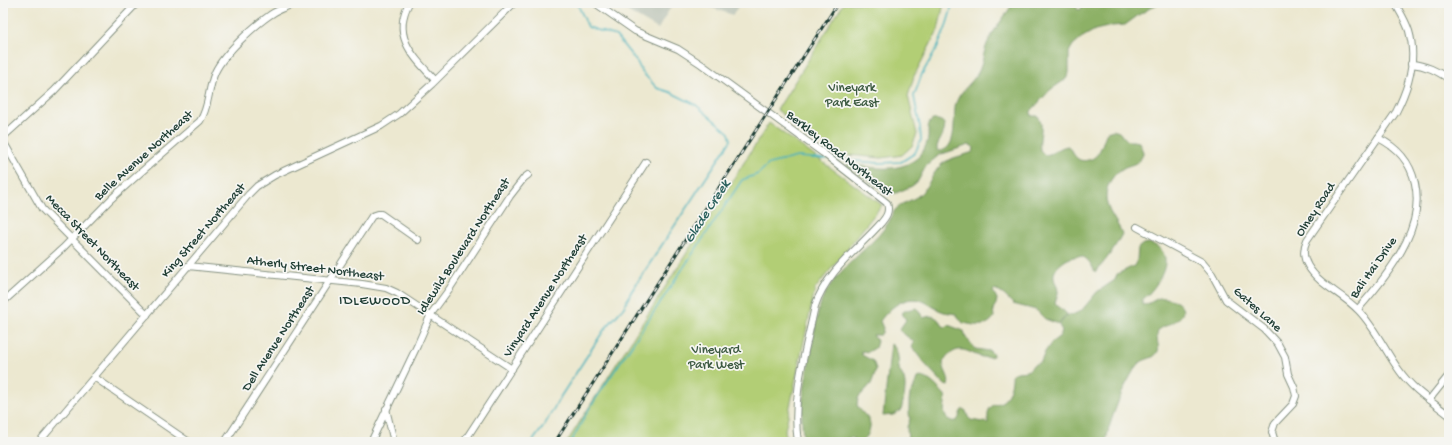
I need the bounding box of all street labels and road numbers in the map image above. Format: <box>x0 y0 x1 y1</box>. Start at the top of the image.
street label: Belle Avenue Northeast <box>91 107 198 205</box>
street label: Berkley Road Northeast <box>782 107 896 201</box>
street label: Idlewild Boulevard Northeast <box>414 174 515 318</box>
street label: King Street Northeast <box>159 179 250 281</box>
street label: Olney Road <box>1293 179 1340 240</box>
street label: Mecca Street Northeast <box>42 191 143 296</box>
street label: Vinyard Avenue Northeast <box>500 230 592 361</box>
street label: Bali Hai Drive <box>1347 234 1401 302</box>
street label: Atherly Street Northeast <box>246 253 386 285</box>
street label: Dell Avenue Northeast <box>239 282 320 395</box>
street label: Gates Lane <box>1230 284 1285 336</box>

